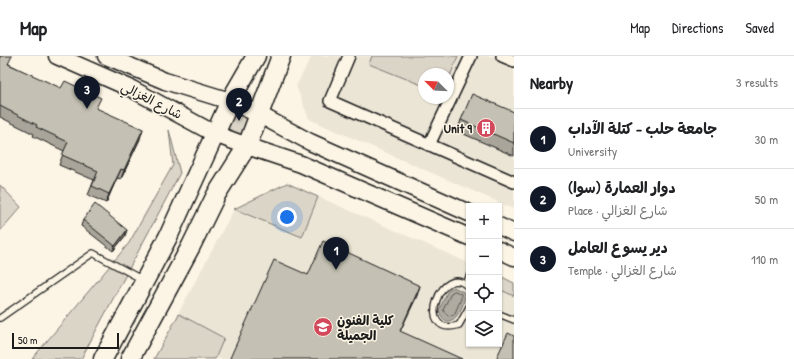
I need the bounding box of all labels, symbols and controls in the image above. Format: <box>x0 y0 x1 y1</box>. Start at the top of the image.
text: Map <box>20 15 47 41</box>
text: Map <box>630 18 650 37</box>
text: Directions <box>672 18 723 37</box>
text: Saved <box>745 18 774 37</box>
north arrow <box>418 68 454 104</box>
text: Nearby <box>530 71 573 94</box>
text: 3 results <box>736 73 778 91</box>
pin: 3 <box>74 76 100 109</box>
street label: شارع الغزالي <box>117 77 185 126</box>
pin: 2 <box>226 88 252 121</box>
building icon: Unit 9 <box>475 117 497 139</box>
text: جامعة حلب - كتلة الآداب <box>568 118 717 139</box>
place label: Unit 9 <box>444 119 472 137</box>
text: 1 <box>541 130 545 148</box>
text: 30 m <box>755 130 778 148</box>
text: University <box>568 142 617 160</box>
text: دوار العمارة (سوا) <box>568 177 676 198</box>
text: 2 <box>540 190 546 208</box>
text: 50 m <box>755 190 778 208</box>
text: Place · شارع الغزالي <box>568 201 668 219</box>
map controls <box>466 203 502 347</box>
button: + <box>466 203 502 239</box>
your location <box>277 207 297 227</box>
pin: 1 <box>323 237 349 270</box>
text: دير يسوع العامل <box>568 237 668 258</box>
button: − <box>466 239 502 275</box>
text: 3 <box>540 250 546 268</box>
text: 110 m <box>751 250 778 268</box>
text: Temple · شارع الغزالي <box>568 261 677 279</box>
button: locate <box>466 275 502 311</box>
place label: كلية الفنون الجميلة <box>337 311 394 344</box>
button: layers <box>466 311 502 347</box>
school or university icon: كلية الفنون الجميلة <box>312 316 334 338</box>
scale bar <box>12 331 119 350</box>
text: 50 m <box>18 333 38 347</box>

